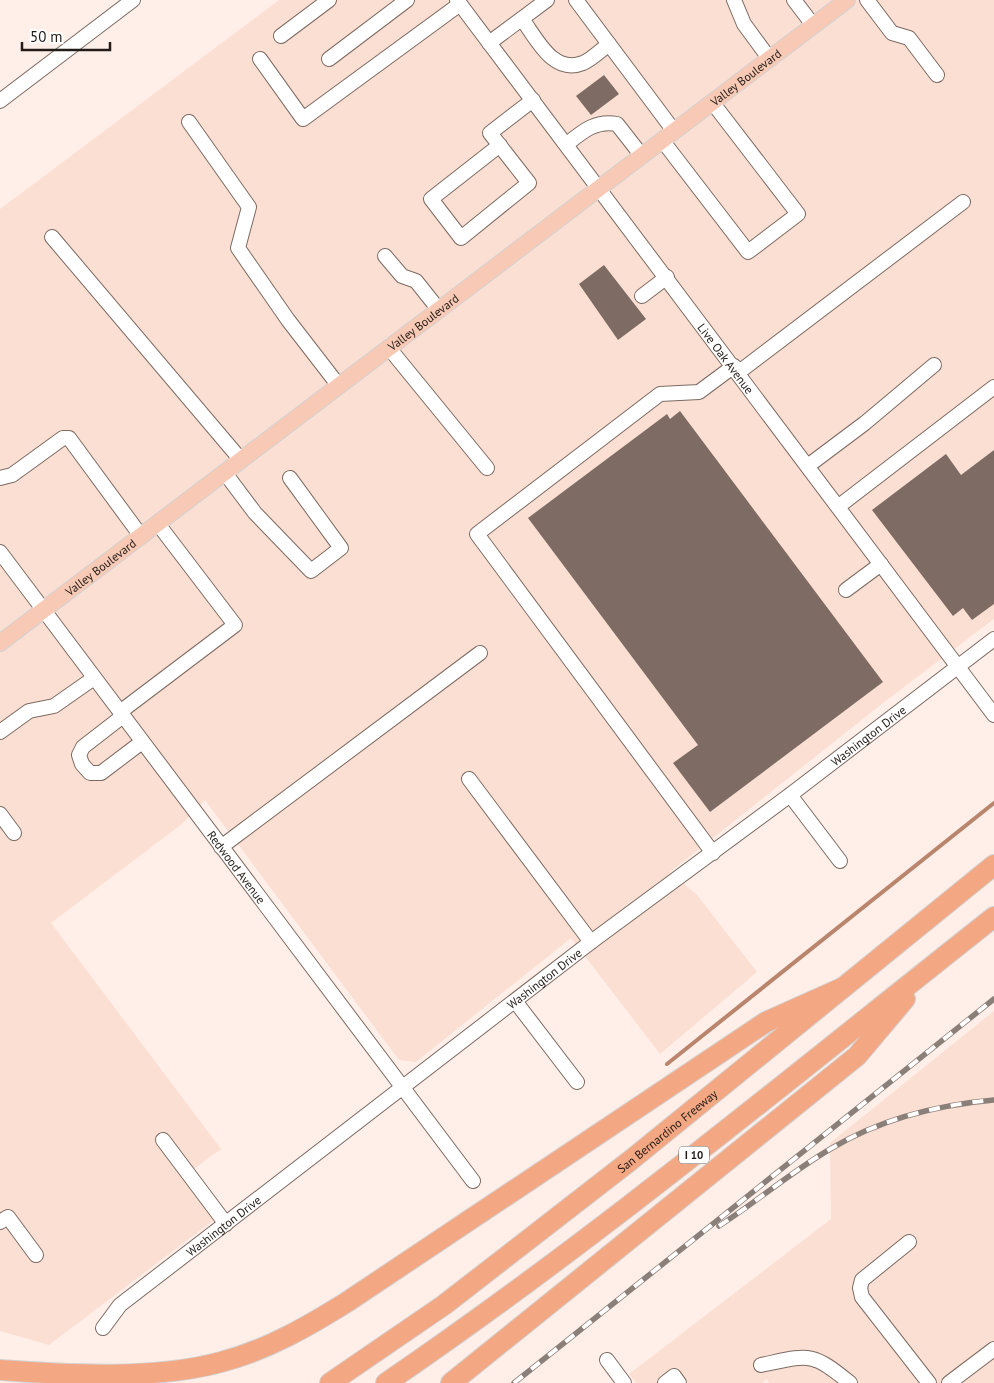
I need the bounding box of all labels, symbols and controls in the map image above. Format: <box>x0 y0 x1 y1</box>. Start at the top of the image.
scale bar <box>22 20 110 52</box>
text: 50 m <box>30 27 63 46</box>
street label: Valley Boulevard <box>706 45 784 109</box>
street label: Valley Boulevard <box>384 290 461 354</box>
street label: Live Oak Avenue <box>695 320 757 396</box>
street label: Valley Boulevard <box>61 535 139 599</box>
street label: Washington Drive <box>828 702 909 769</box>
street label: Redwood Avenue <box>204 827 269 906</box>
street label: Washington Drive <box>504 945 584 1012</box>
street label: San Bernardino Freeway <box>614 1085 720 1176</box>
road number: I 10 <box>679 1146 709 1164</box>
street label: Washington Drive <box>183 1192 264 1259</box>

